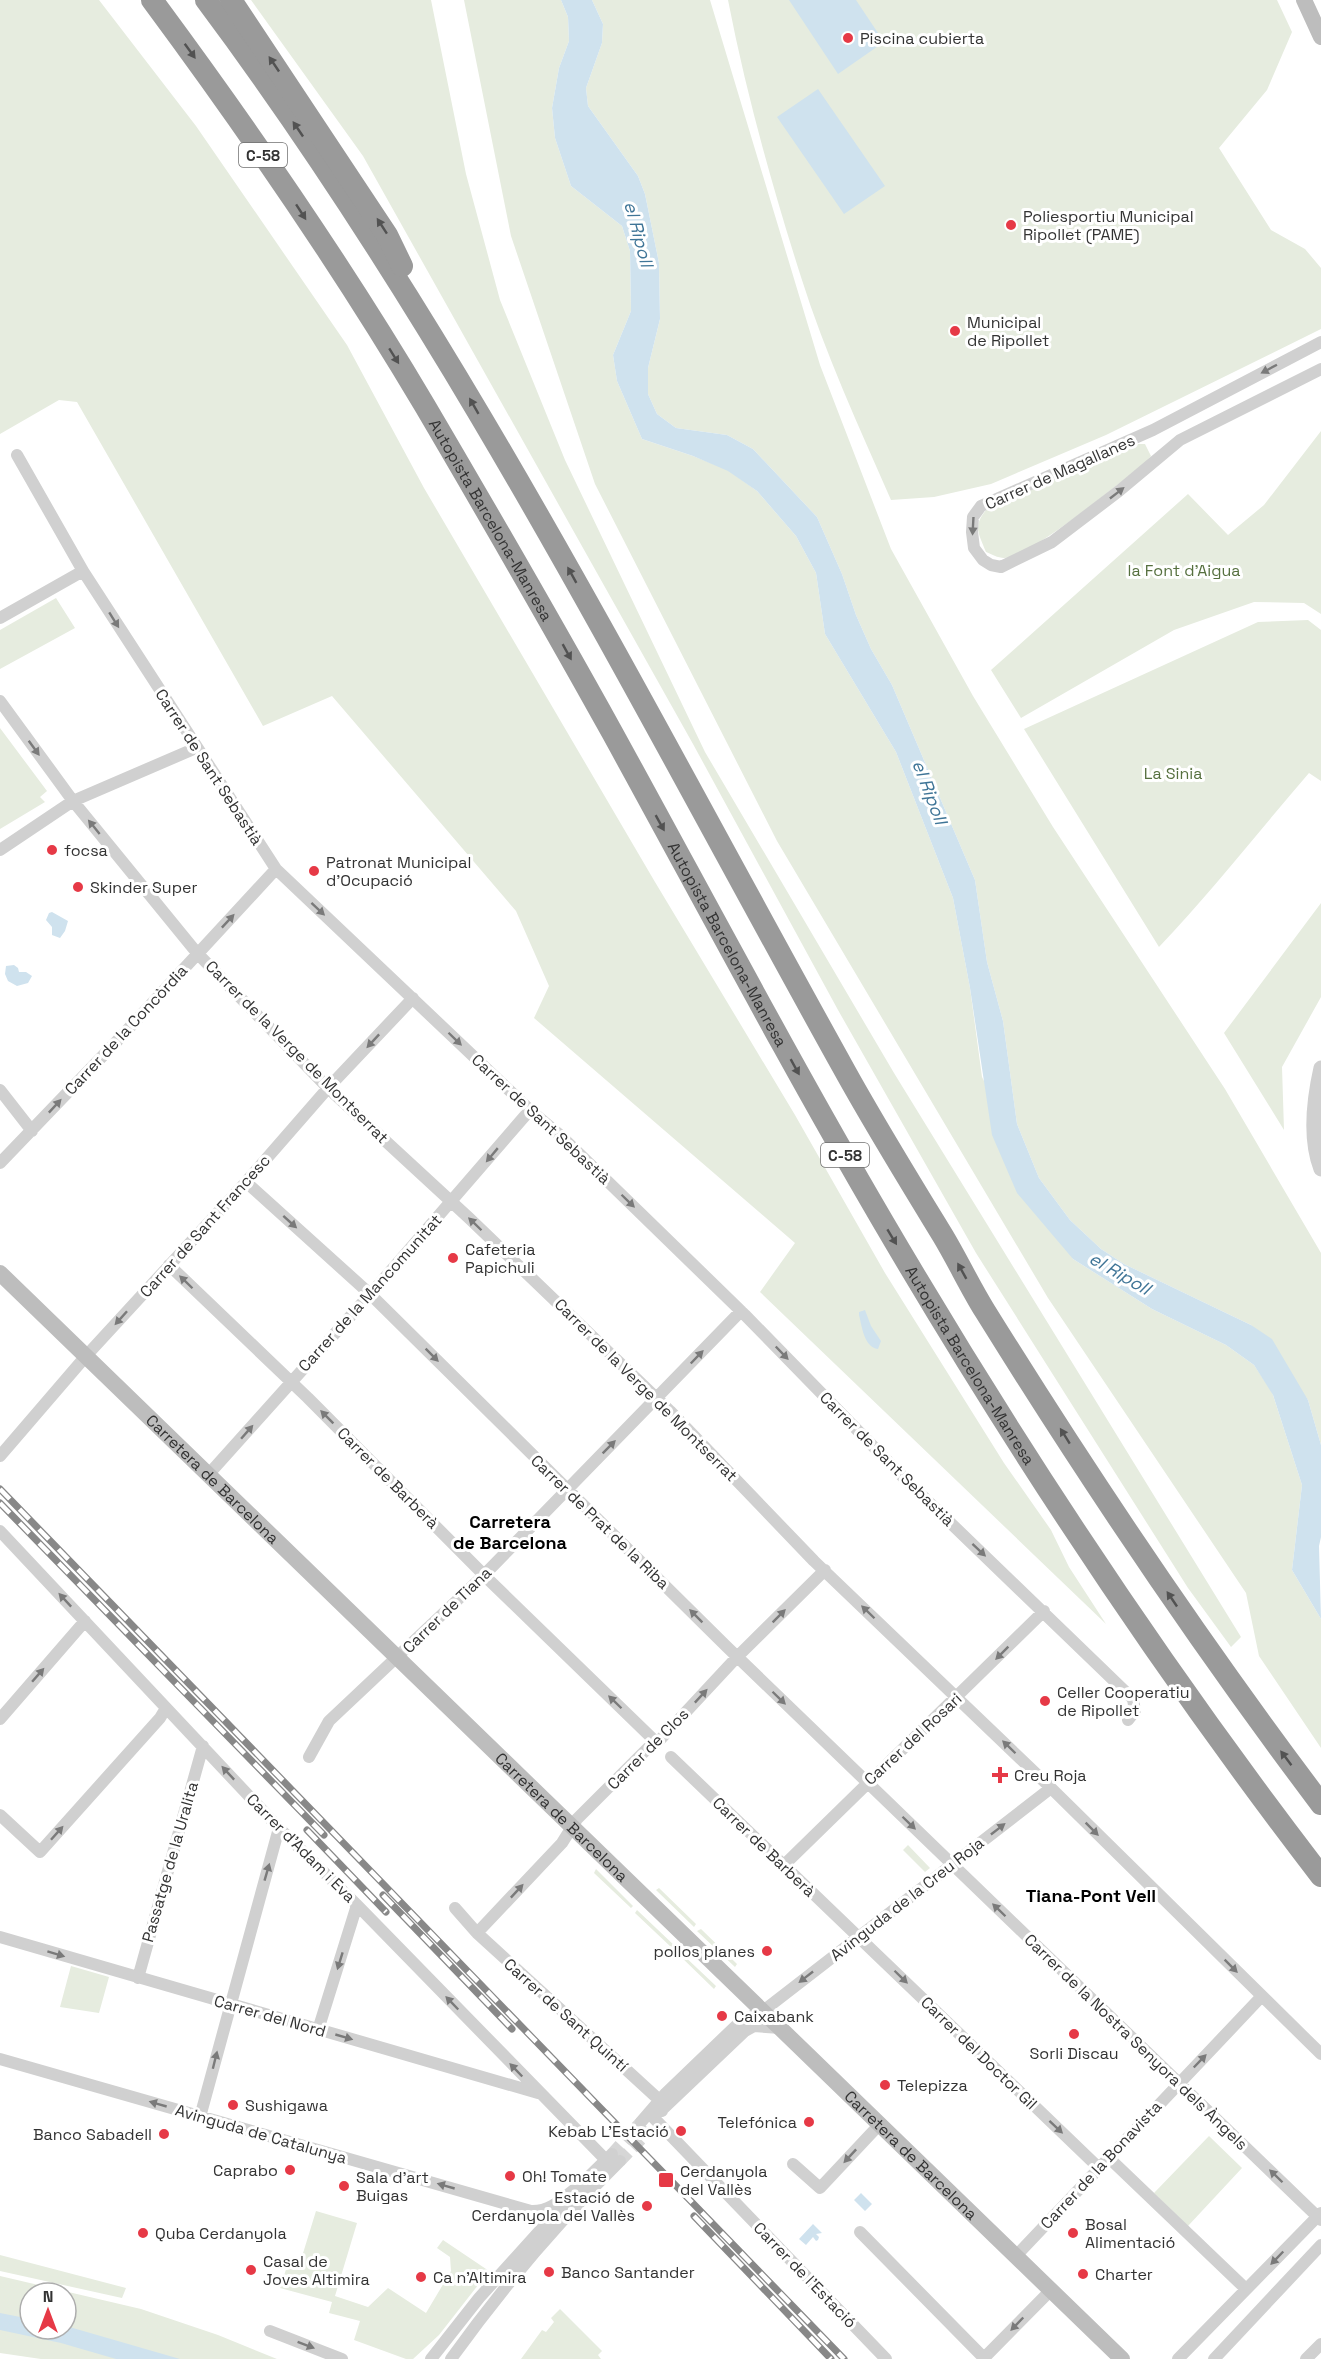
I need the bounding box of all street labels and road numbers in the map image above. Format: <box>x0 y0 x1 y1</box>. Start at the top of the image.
road number: C-58 <box>239 143 287 167</box>
street label: Autopista Barcelona-Manresa <box>424 415 558 625</box>
street label: Carrer de Magallanes <box>982 430 1138 514</box>
street label: Carrer de Sant Sebastià <box>151 685 267 849</box>
street label: Autopista Barcelona-Manresa <box>663 838 792 1050</box>
street label: Carrer de la Verge de Montserrat <box>201 956 393 1148</box>
street label: Carrer de la Concòrdia <box>60 960 192 1100</box>
street label: Carrer de Sant Sebastià <box>467 1049 615 1189</box>
road number: C-58 <box>821 1143 869 1167</box>
street label: Carrer de Sant Francesc <box>135 1150 275 1302</box>
street label: Carrer de la Mancomunitat <box>294 1210 446 1376</box>
street label: Autopista Barcelona-Manresa <box>901 1262 1040 1469</box>
street label: Carrer de la Verge de Montserrat <box>550 1294 742 1486</box>
street label: Carrer de Sant Sebastià <box>815 1387 959 1531</box>
street label: Carretera de Barcelona <box>142 1410 284 1548</box>
street label: Carrer de Barberà <box>333 1423 443 1533</box>
street label: Carrer de Prat de la Riba <box>526 1450 674 1594</box>
street label: Carrer de Tiana <box>398 1562 496 1658</box>
street label: Carrer del Rosari <box>860 1688 966 1790</box>
street label: Carrer de Clos <box>603 1704 693 1794</box>
street label: Carretera de Barcelona <box>491 1748 633 1886</box>
street label: Passatge de la Uralita <box>137 1779 203 1945</box>
street label: Carrer d'Adam i Eva <box>242 1789 360 1907</box>
street label: Carrer de Barberà <box>708 1792 820 1902</box>
street label: Avinguda de la Creu Roja <box>826 1832 988 1966</box>
street label: Carrer de la Nostra Senyora dels Àngels <box>1020 1929 1252 2155</box>
street label: Carrer de Sant Quintí <box>499 1954 633 2076</box>
street label: Carrer del Nord <box>212 1990 328 2042</box>
street label: Carrer del Doctor Gil <box>916 1992 1042 2114</box>
street label: Carretera de Barcelona <box>840 2086 982 2224</box>
street label: Carrer de la Bonavista <box>1036 2096 1166 2234</box>
street label: Avinguda de Catalunya <box>173 2099 349 2169</box>
street label: Carrer de l'Estació <box>749 2217 861 2333</box>

